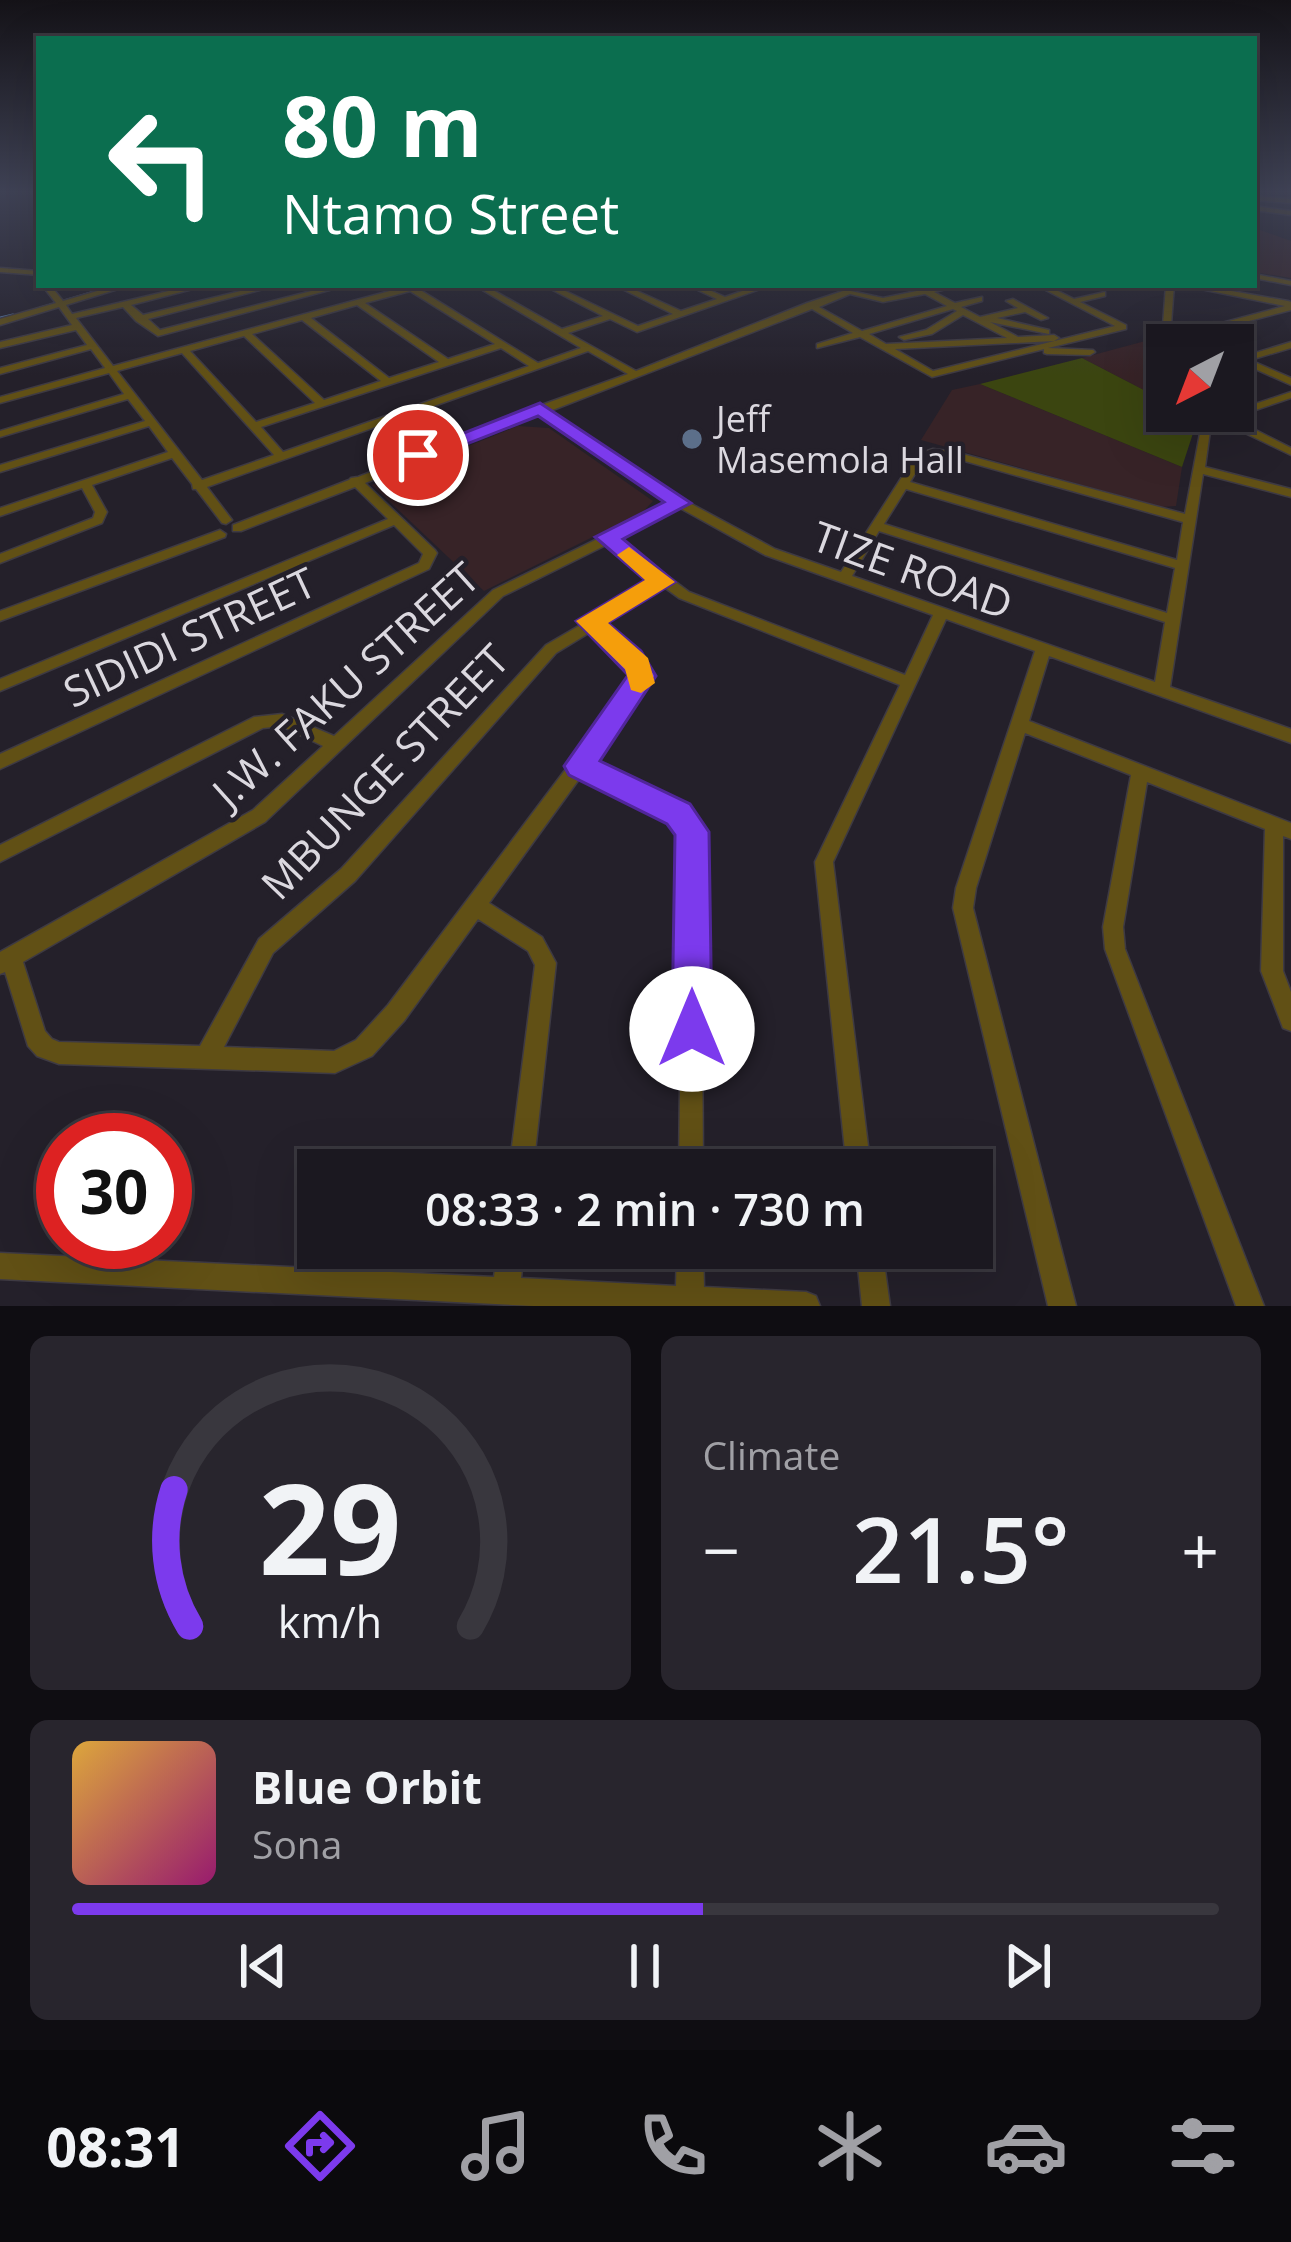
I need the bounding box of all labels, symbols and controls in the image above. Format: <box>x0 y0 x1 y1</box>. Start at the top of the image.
text: 80 m <box>282 67 482 182</box>
icon: left <box>84 84 240 240</box>
text: Ntamo Street <box>282 176 619 250</box>
north arrow <box>1146 324 1254 432</box>
map controls <box>1146 324 1254 432</box>
place label: Jeff Masemola Hall <box>713 394 964 484</box>
pin <box>367 404 469 506</box>
icon: arrive <box>385 422 451 488</box>
marker: Jeff Masemola Hall <box>679 426 705 452</box>
street label: TIZE ROAD <box>805 507 1021 631</box>
street label: J.W. FAKU STREET <box>196 549 491 822</box>
street label: SIDIDI STREET <box>54 553 324 719</box>
street label: MBUNGE STREET <box>248 631 520 911</box>
position arrow <box>629 966 755 1092</box>
speed limit sign: 30 <box>36 1113 192 1269</box>
text: 08:33 · 2 min · 730 m <box>425 1178 865 1239</box>
text: Climate <box>703 1428 840 1481</box>
text: 29 <box>259 1442 402 1612</box>
text: 21.5° <box>852 1487 1070 1609</box>
text: − <box>703 1504 740 1594</box>
text: + <box>1181 1504 1219 1594</box>
text: km/h <box>278 1592 382 1651</box>
text: Blue Orbit <box>252 1756 482 1817</box>
text: Sona <box>252 1817 342 1870</box>
icon: previous <box>230 1933 296 1999</box>
icon: pause <box>612 1933 678 1999</box>
icon: next <box>995 1933 1061 1999</box>
icon: directions <box>278 2104 362 2188</box>
icon: music <box>454 2104 538 2188</box>
icon: phone <box>631 2104 715 2188</box>
icon: climate <box>808 2104 892 2188</box>
icon: car <box>984 2104 1068 2188</box>
icon: filters <box>1161 2104 1245 2188</box>
text: 08:31 <box>46 2109 185 2183</box>

